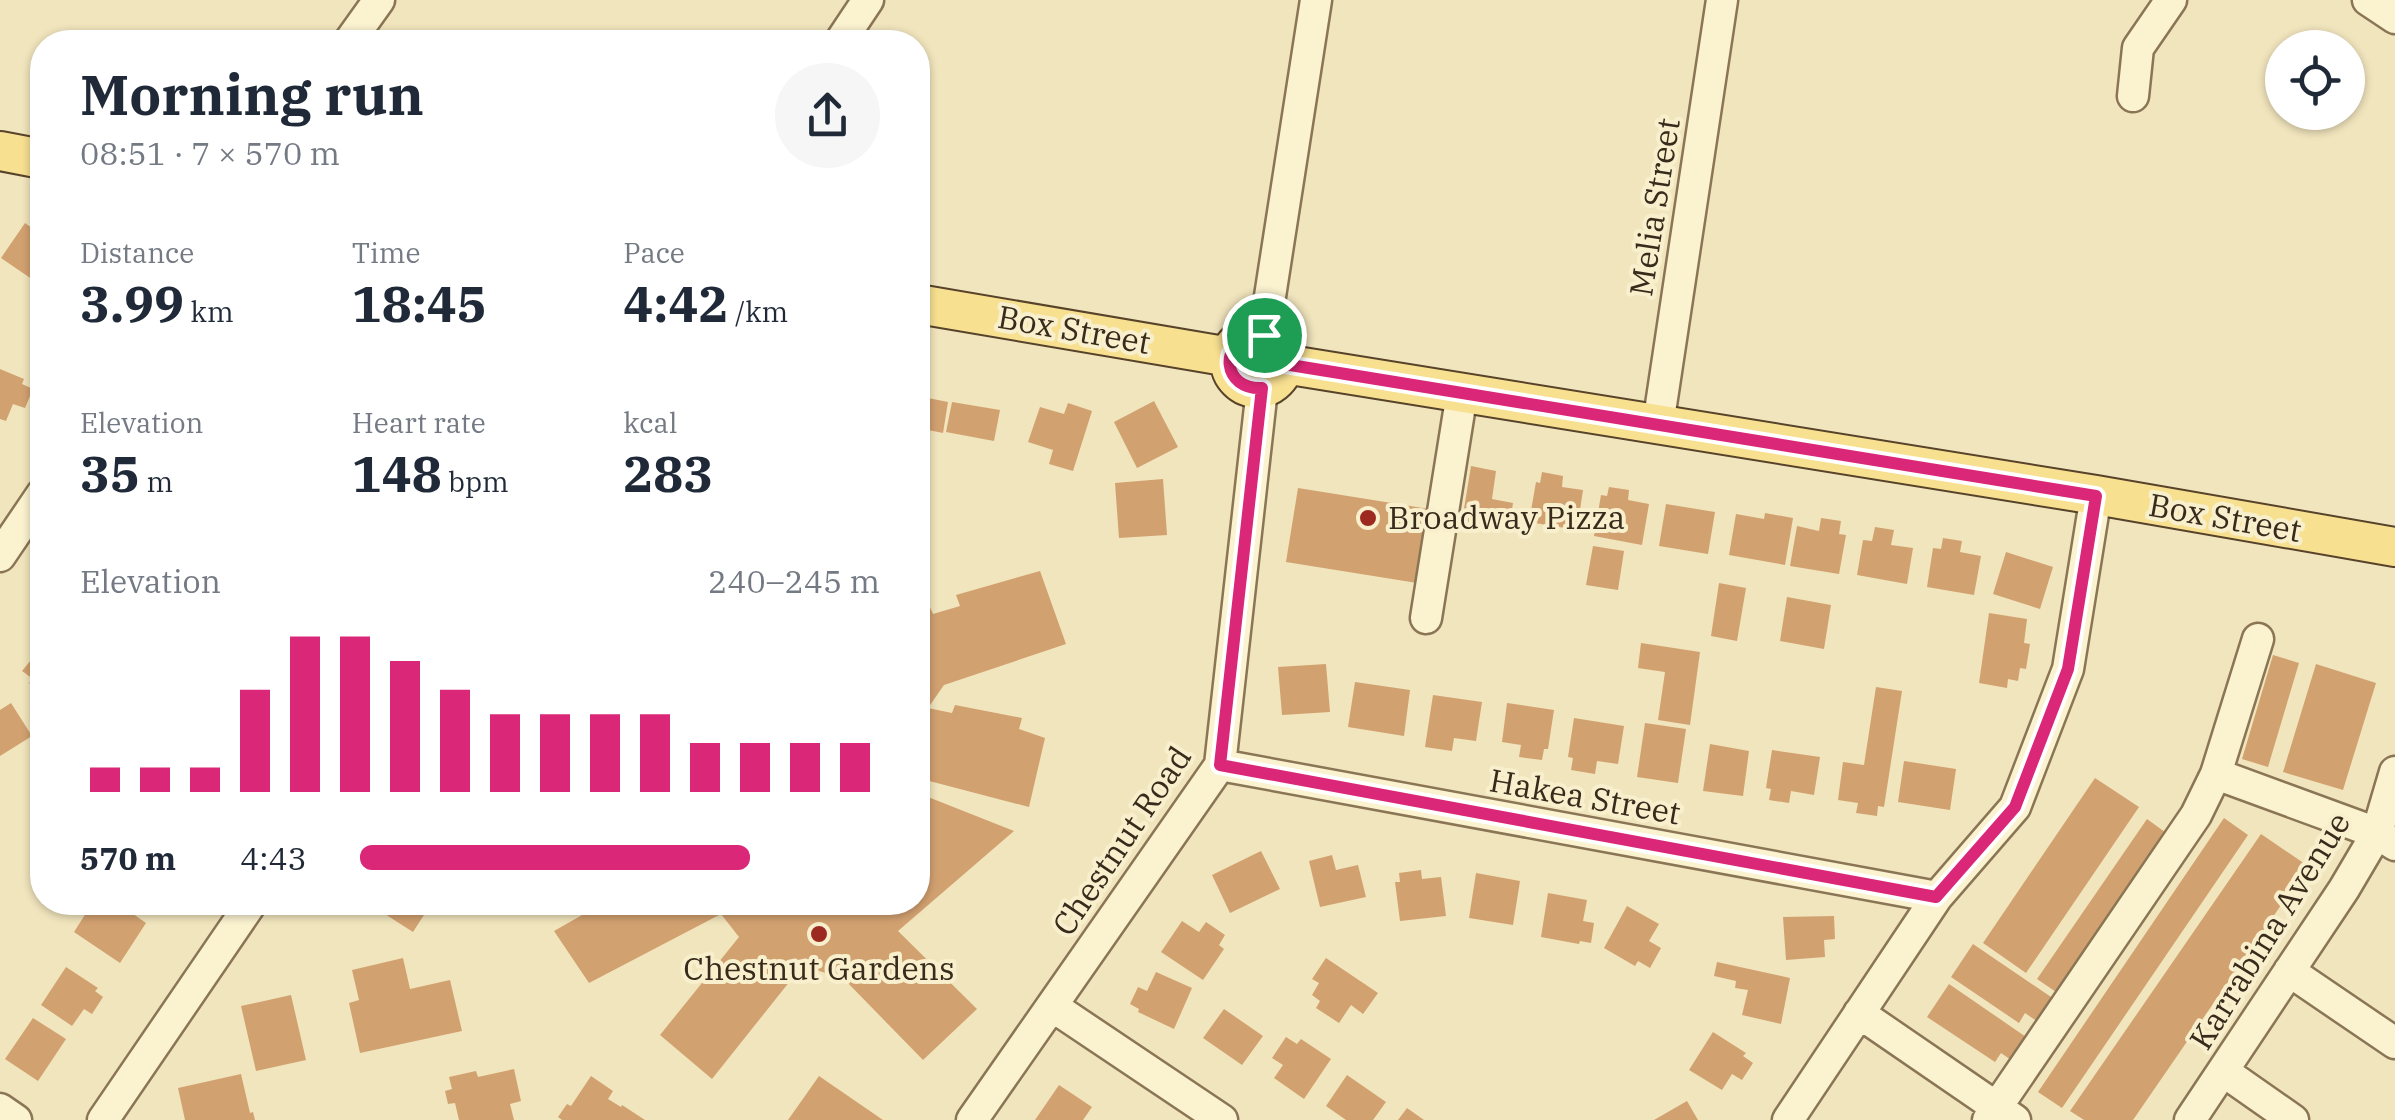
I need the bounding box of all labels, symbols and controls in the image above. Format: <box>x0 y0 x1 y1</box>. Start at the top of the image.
map controls <box>2265 30 2365 130</box>
button: locate <box>2265 30 2365 130</box>
text: Morning run <box>80 59 424 130</box>
button: share <box>775 63 880 168</box>
street label: Melia Street <box>1619 115 1689 299</box>
text: 08:51 · 7 × 570 m <box>80 132 340 174</box>
text: Distance <box>80 234 194 271</box>
text: Time <box>352 234 420 271</box>
text: Pace <box>623 234 685 271</box>
text: 3.99 <box>80 271 184 336</box>
text: 18:45 <box>352 271 487 336</box>
text: 4:42 <box>623 271 728 336</box>
text: km <box>184 293 234 330</box>
text: /km <box>728 293 788 330</box>
pin <box>1222 293 1307 378</box>
street label: Box Street <box>995 295 1154 363</box>
icon: arrive <box>1237 308 1292 363</box>
text: Elevation <box>80 404 203 441</box>
text: Heart rate <box>352 404 486 441</box>
text: kcal <box>623 404 677 441</box>
text: 35 <box>80 441 140 506</box>
text: 148 <box>352 441 442 506</box>
text: 283 <box>623 441 713 506</box>
text: m <box>140 463 173 500</box>
text: bpm <box>442 463 509 500</box>
street label: Box Street <box>2146 483 2305 551</box>
place label: Broadway Pizza <box>1388 496 1625 538</box>
marker: Broadway Pizza <box>1357 507 1379 529</box>
text: Elevation <box>80 560 221 602</box>
text: 240–245 m <box>708 560 880 602</box>
street label: Chestnut Road <box>1042 738 1200 943</box>
street label: Hakea Street <box>1486 759 1684 833</box>
street label: Karrabina Avenue <box>2179 804 2359 1057</box>
text: 570 m <box>80 837 176 879</box>
text: 4:43 <box>240 837 307 879</box>
marker: Chestnut Gardens <box>808 923 830 945</box>
place label: Chestnut Gardens <box>683 947 955 989</box>

